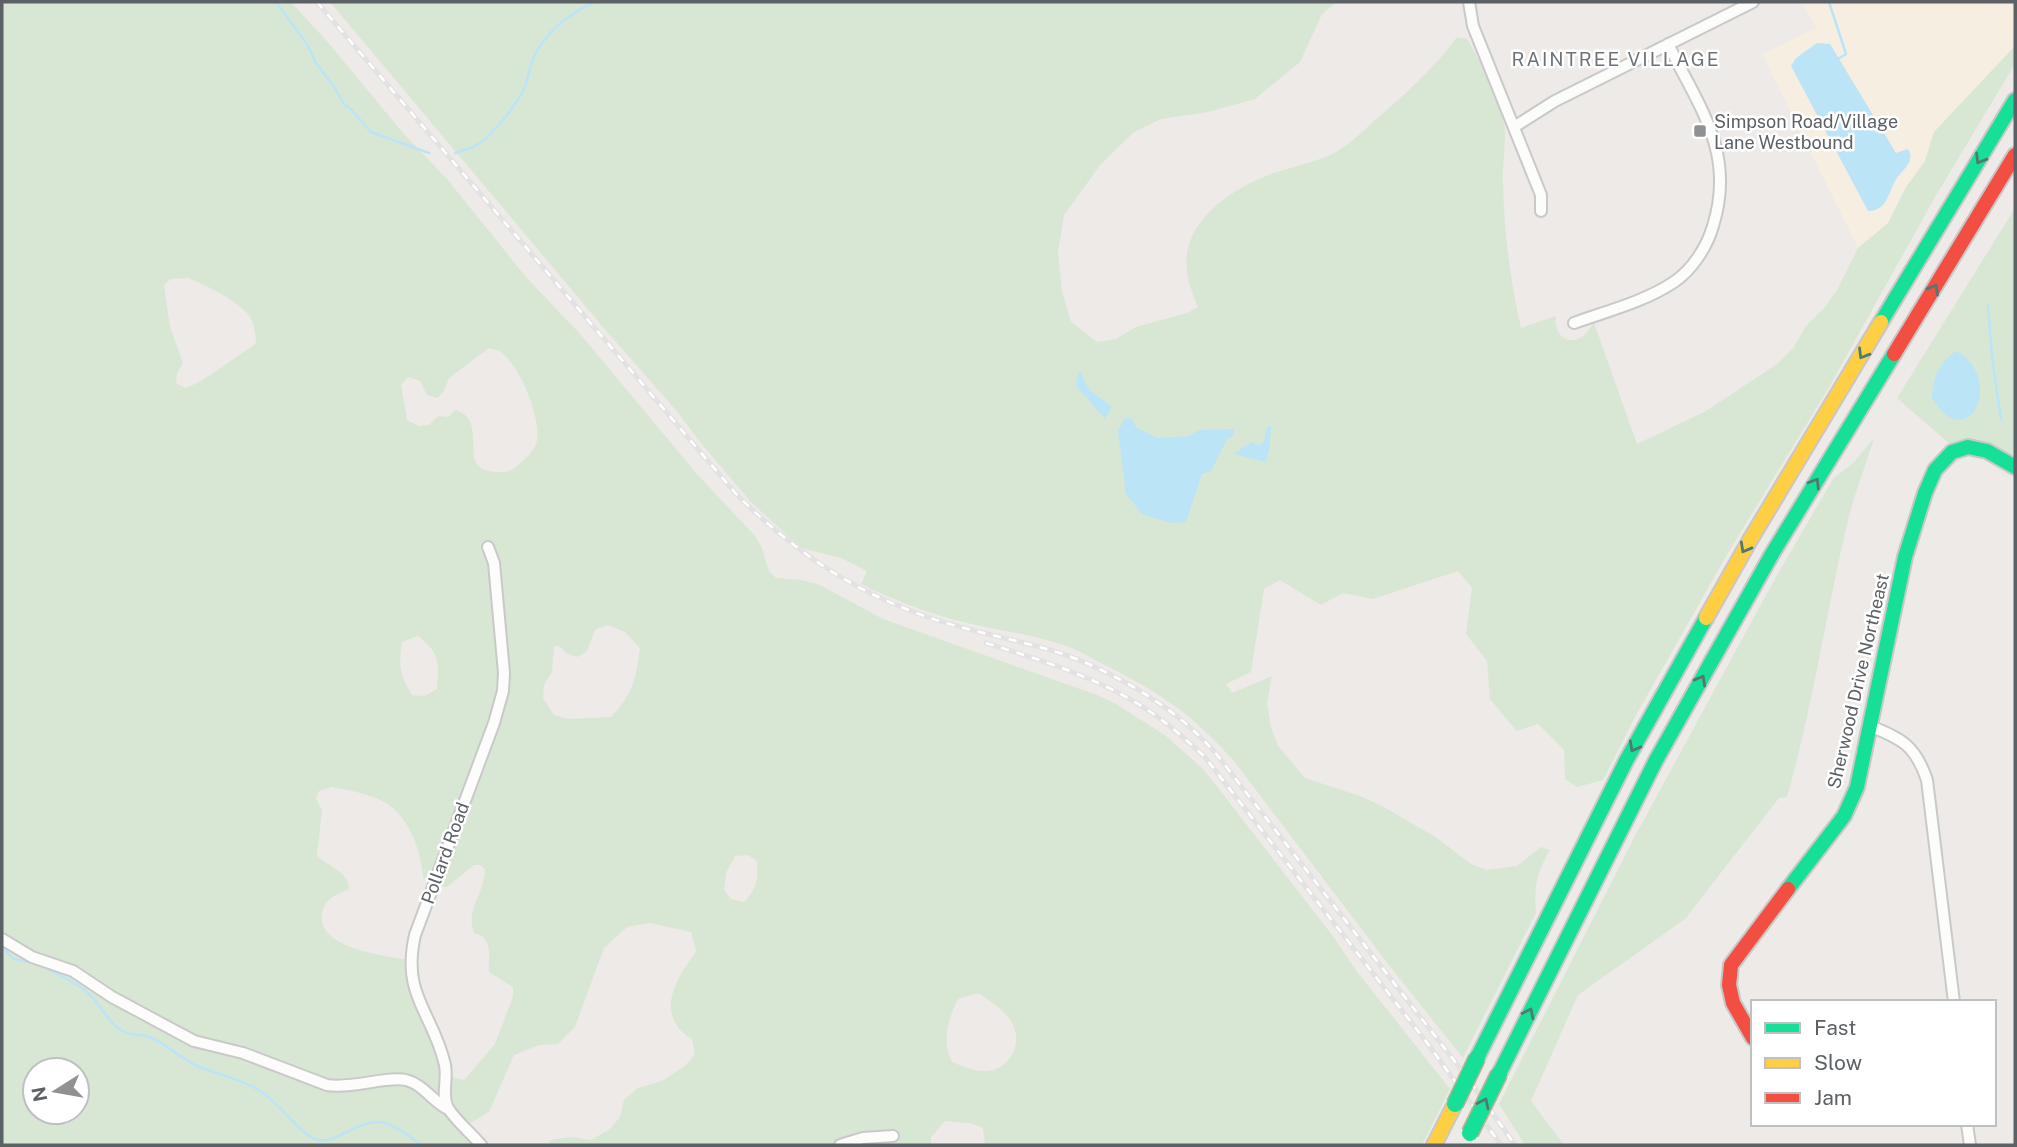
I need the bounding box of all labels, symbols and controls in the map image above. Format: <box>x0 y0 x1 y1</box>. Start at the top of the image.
district label: RAINTREE VILLAGE <box>1511 48 1721 70</box>
place label: Simpson Road/Village Lane Westbound <box>1714 111 1898 153</box>
marker: Simpson Road/Village Lane Westbound <box>1692 123 1708 139</box>
one-way arrow <box>1975 151 1988 164</box>
one-way arrow <box>1925 284 1938 297</box>
one-way arrow <box>1858 346 1871 359</box>
one-way arrow <box>1806 478 1819 491</box>
one-way arrow <box>1740 541 1753 554</box>
street label: Sherwood Drive Northeast <box>1823 571 1893 791</box>
one-way arrow <box>1693 675 1706 687</box>
one-way arrow <box>1629 740 1642 752</box>
street label: Pollard Road <box>417 799 473 907</box>
legend <box>1751 1000 1996 1126</box>
one-way arrow <box>1520 1008 1534 1020</box>
text: Fast <box>1814 1015 1856 1040</box>
text: Slow <box>1814 1050 1862 1075</box>
north arrow <box>21 1056 91 1126</box>
text: N <box>27 1085 52 1104</box>
text: Jam <box>1814 1085 1852 1110</box>
one-way arrow <box>1476 1098 1490 1110</box>

